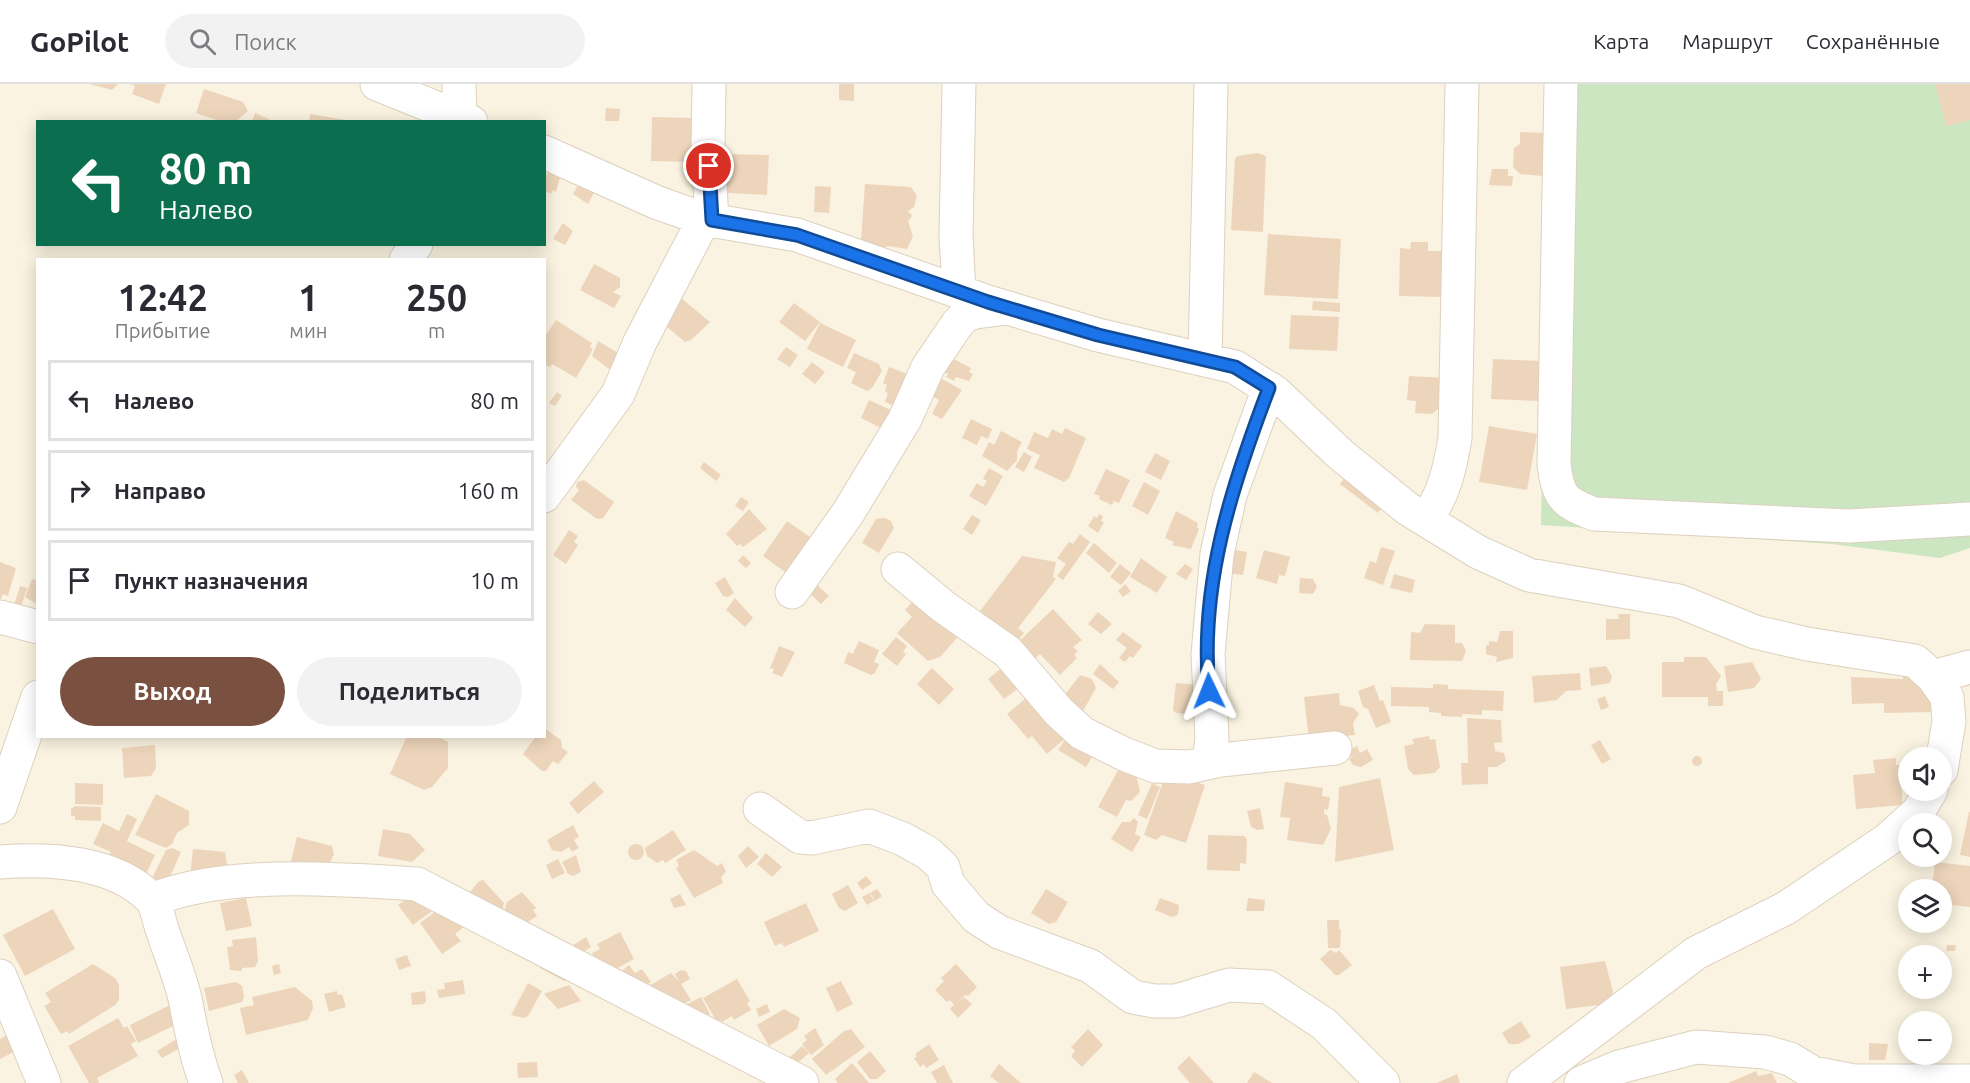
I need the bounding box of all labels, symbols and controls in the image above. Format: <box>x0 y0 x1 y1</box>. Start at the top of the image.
search box <box>165 14 585 68</box>
icon: search <box>186 25 219 58</box>
text: GoPilot <box>30 26 129 57</box>
text: Поиск <box>234 29 297 54</box>
text: Карта <box>1593 29 1649 53</box>
text: Маршрут <box>1682 29 1773 53</box>
text: Сохранённые <box>1806 29 1940 53</box>
pin <box>683 140 734 191</box>
icon: left <box>60 144 138 222</box>
text: 80 m <box>159 145 253 192</box>
icon: arrive <box>692 149 725 182</box>
text: Налево <box>159 194 253 224</box>
text: 12:42 <box>118 277 208 318</box>
text: 1 <box>298 277 319 318</box>
text: 250 <box>406 277 467 318</box>
text: Прибытие <box>115 319 211 342</box>
text: мин <box>289 319 327 342</box>
text: m <box>428 319 445 342</box>
icon: left <box>63 384 96 417</box>
text: Налево <box>114 388 194 413</box>
text: 80 m <box>470 388 519 413</box>
icon: right <box>63 474 96 507</box>
text: Направо <box>114 478 206 503</box>
text: 160 m <box>458 478 519 503</box>
icon: arrive <box>63 564 96 597</box>
text: Пункт назначения <box>114 568 308 593</box>
text: 10 m <box>470 568 519 593</box>
button: Выход <box>60 657 285 726</box>
button: Поделиться <box>297 657 522 726</box>
position arrow <box>1177 659 1241 723</box>
map controls <box>1898 747 1952 1065</box>
button: sound <box>1898 747 1952 801</box>
button: search <box>1898 813 1952 867</box>
button: layers <box>1898 879 1952 933</box>
button: + <box>1898 945 1952 999</box>
button: − <box>1898 1011 1952 1065</box>

